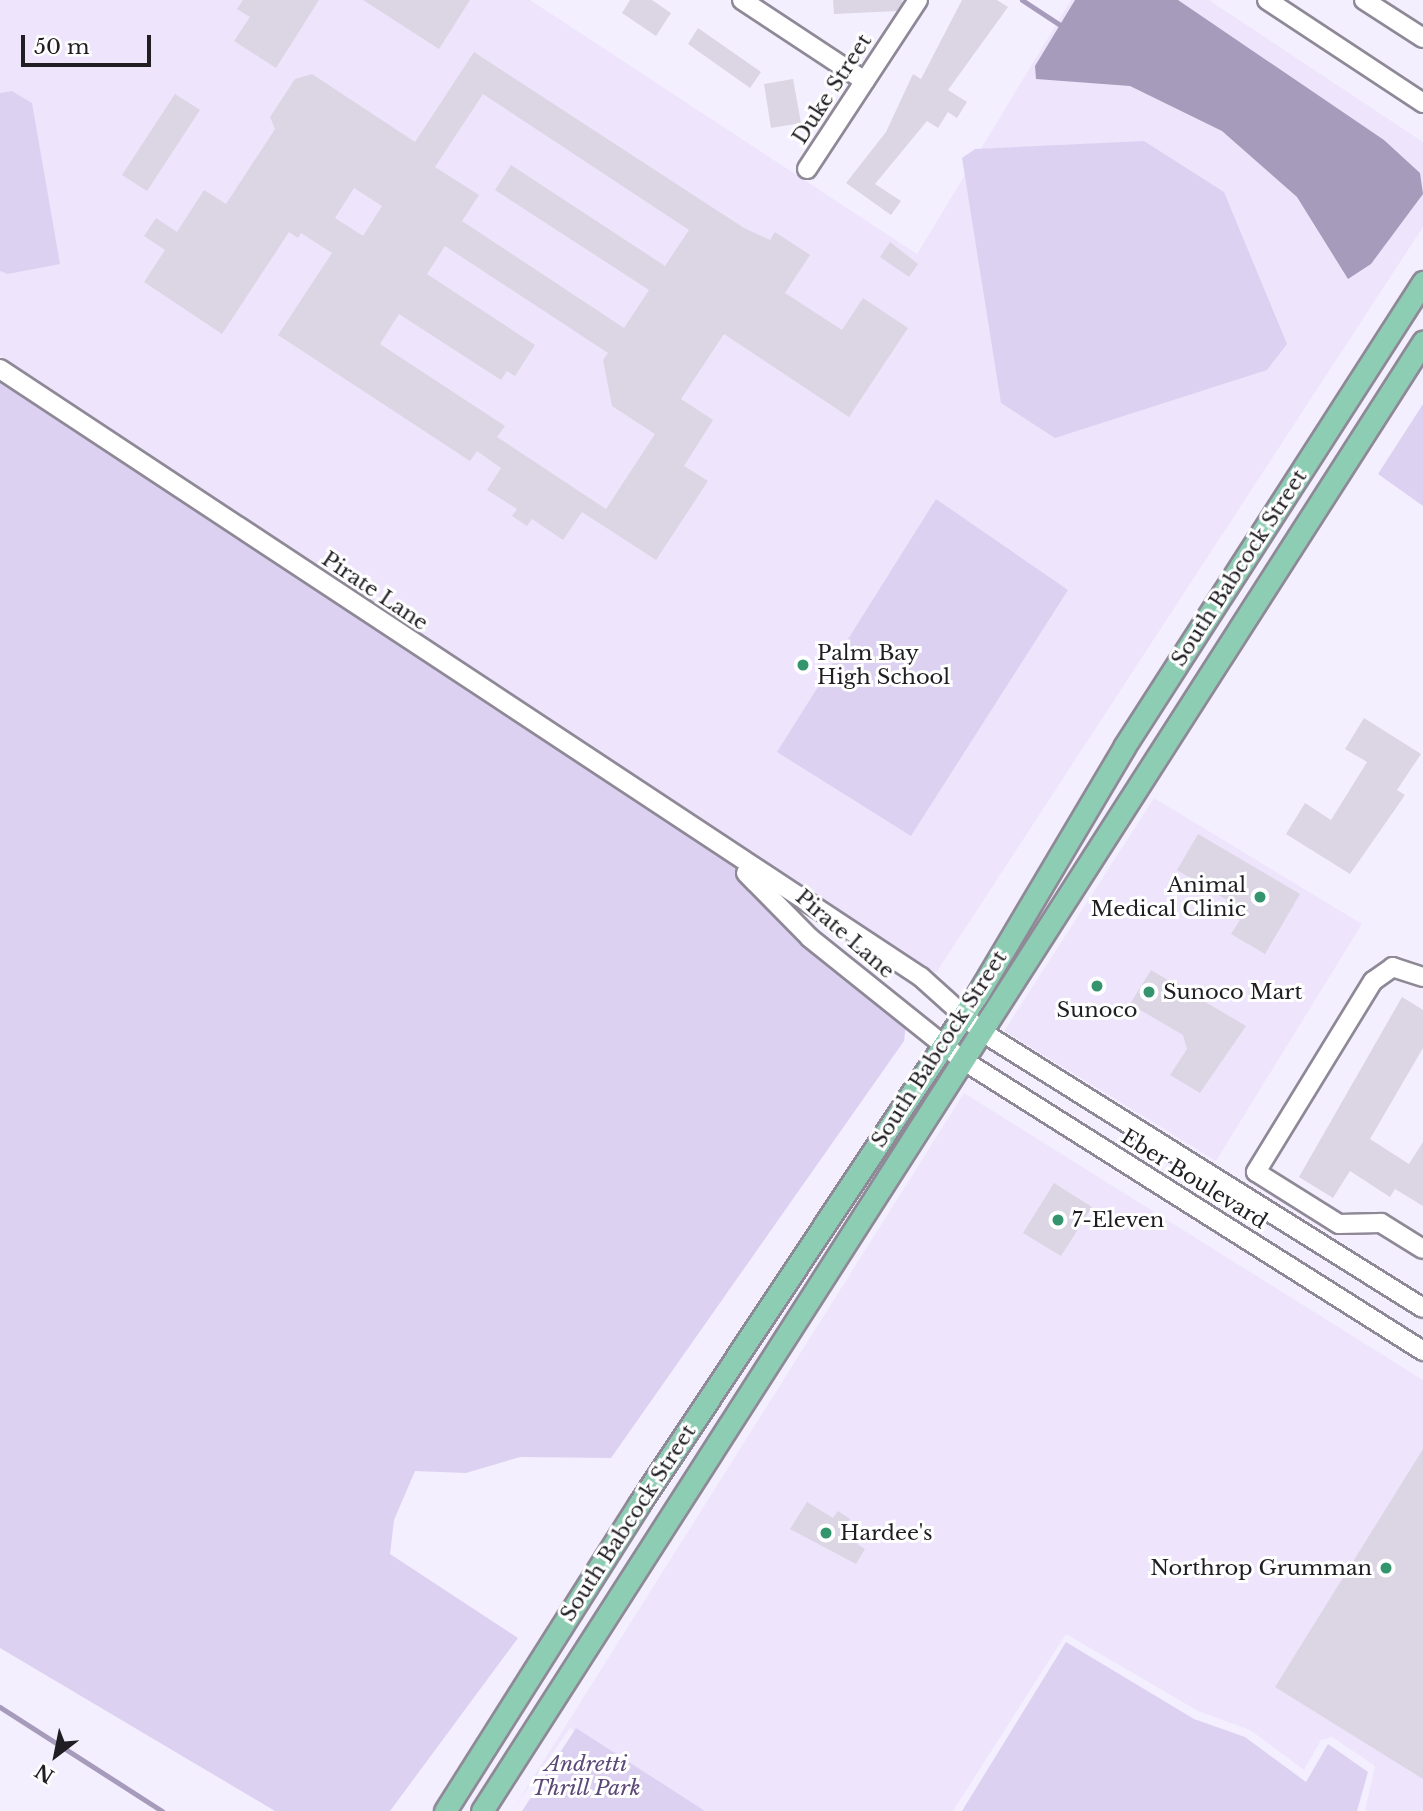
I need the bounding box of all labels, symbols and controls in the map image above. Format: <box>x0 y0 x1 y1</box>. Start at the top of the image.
scale bar <box>24 21 154 65</box>
street label: Duke Street <box>787 29 877 149</box>
text: 50 m <box>34 34 89 60</box>
street label: South Babcock Street <box>1166 465 1312 671</box>
street label: Pirate Lane <box>317 546 433 636</box>
place label: Palm Bay High School <box>817 640 950 690</box>
marker: Palm Bay High School <box>795 657 811 673</box>
place label: Animal Medical Clinic <box>1091 872 1246 922</box>
street label: Pirate Lane <box>790 884 900 984</box>
marker: Animal Medical Clinic <box>1252 889 1268 905</box>
street label: South Babcock Street <box>866 946 1012 1152</box>
marker: Sunoco <box>1089 978 1105 994</box>
place label: Sunoco Mart <box>1163 979 1302 1005</box>
marker: Sunoco Mart <box>1141 984 1157 1000</box>
place label: Sunoco <box>1057 997 1137 1023</box>
street label: Eber Boulevard <box>1116 1124 1272 1234</box>
place label: 7-Eleven <box>1072 1207 1164 1233</box>
marker: 7-Eleven <box>1050 1212 1066 1228</box>
street label: South Babcock Street <box>555 1420 701 1626</box>
place label: Hardee's <box>840 1520 933 1546</box>
marker: Hardee's <box>818 1525 834 1541</box>
place label: Northrop Grumman <box>1150 1555 1372 1581</box>
marker: Northrop Grumman <box>1378 1560 1394 1576</box>
north arrow <box>21 1720 91 1790</box>
park label: Andretti Thrill Park <box>531 1751 641 1801</box>
text: N <box>31 1759 58 1788</box>

